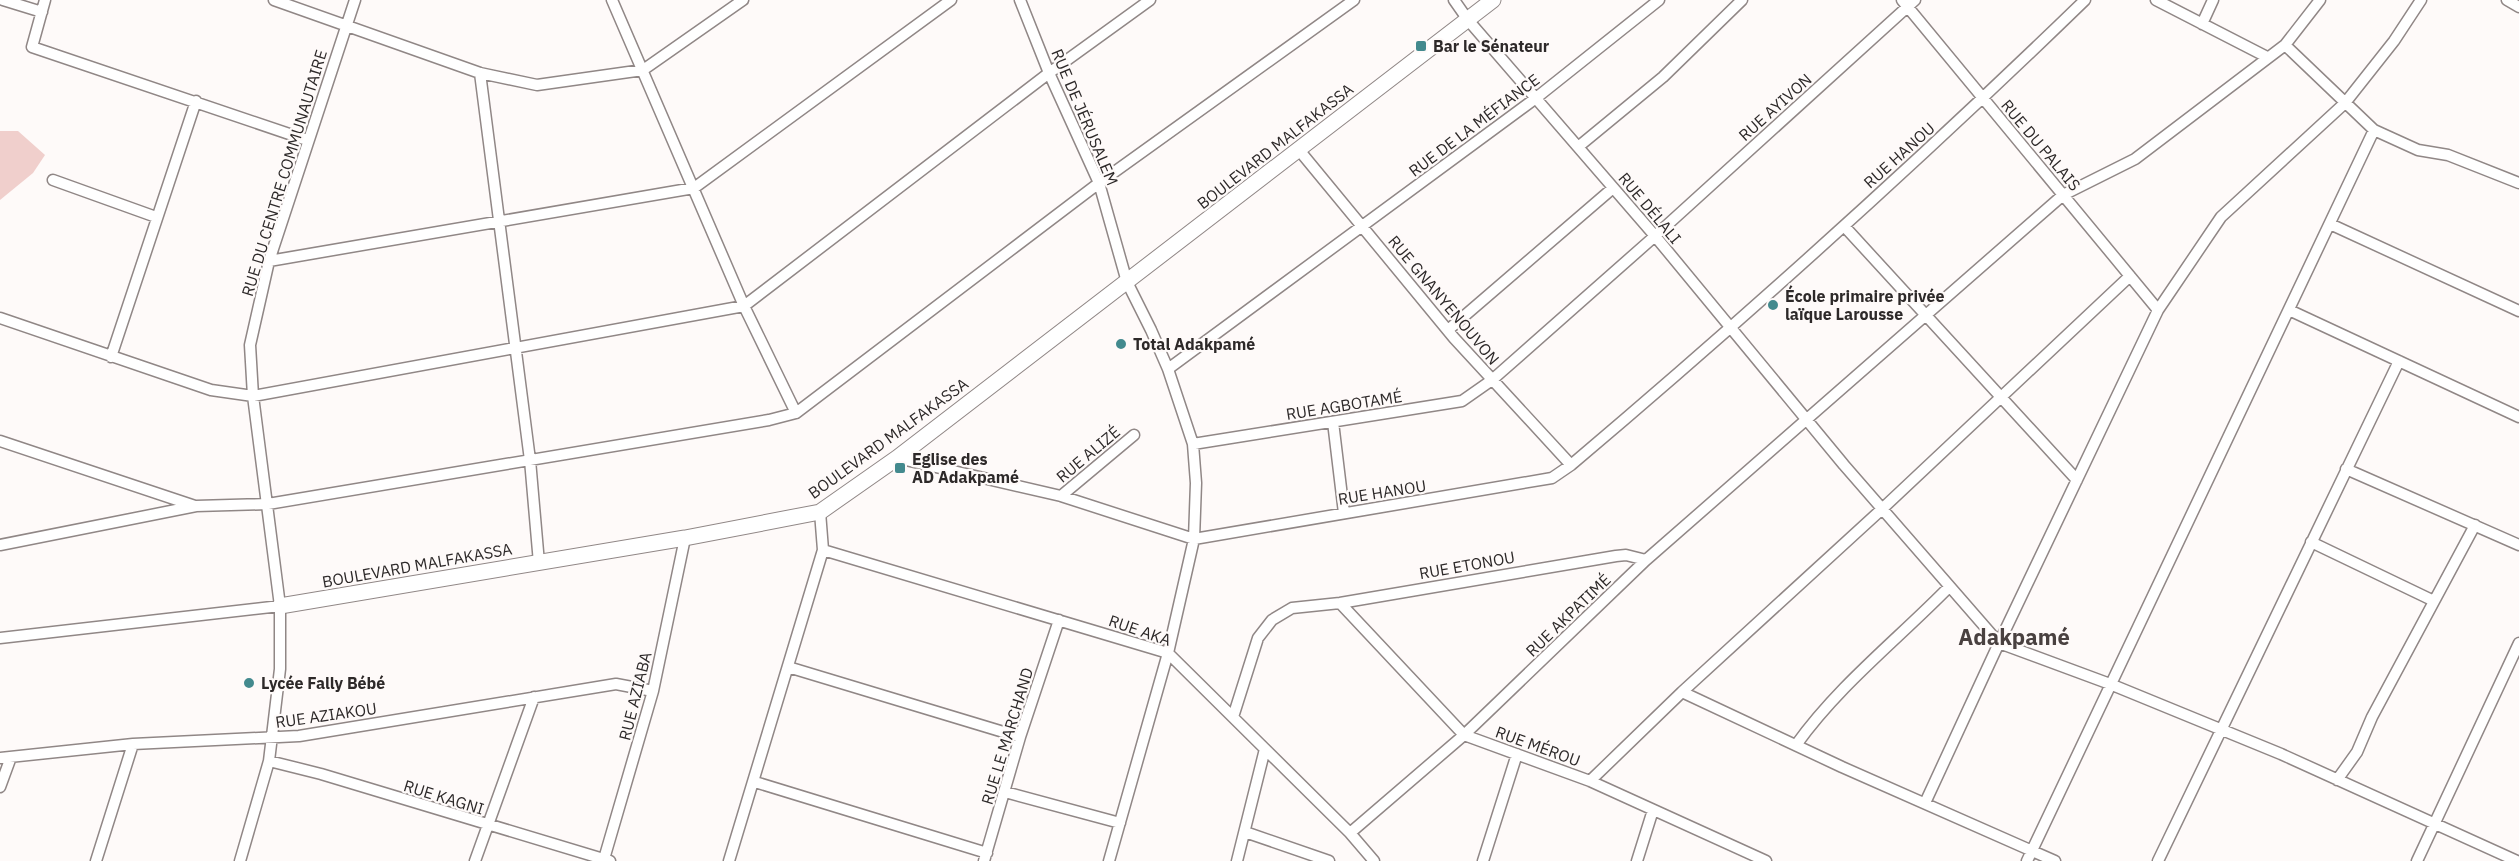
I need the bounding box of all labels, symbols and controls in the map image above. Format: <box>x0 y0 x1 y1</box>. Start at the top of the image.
place label: Bar le Sénateur <box>1433 36 1550 56</box>
marker: Bar le Sénateur <box>1414 39 1428 53</box>
street label: RUE DE JÉRUSALEM <box>1047 45 1124 188</box>
street label: RUE DU CENTRE COMMUNAUTAIRE <box>237 47 331 299</box>
street label: RUE DE LA MÉFIANCE <box>1404 68 1543 181</box>
street label: RUE AYIVON <box>1734 69 1816 145</box>
street label: BOULEVARD MALFAKASSA <box>1193 79 1357 213</box>
street label: RUE DU PALAIS <box>1997 95 2085 195</box>
street label: RUE HANOU <box>1859 118 1939 192</box>
street label: RUE DÉLALI <box>1614 168 1686 248</box>
street label: RUE GNANYENOUVON <box>1384 231 1504 369</box>
place label: École primaire privée laïque Larousse <box>1785 285 1945 324</box>
marker: École primaire privée laïque Larousse <box>1766 298 1780 312</box>
place label: Total Adakpamé <box>1133 334 1255 354</box>
marker: Total Adakpamé <box>1114 337 1128 351</box>
street label: BOULEVARD MALFAKASSA <box>804 373 972 503</box>
street label: RUE AGBOTAMÉ <box>1284 385 1403 424</box>
street label: RUE ALIZÉ <box>1051 421 1124 486</box>
place label: Eglise des AD Adakpamé <box>912 449 1019 487</box>
marker: Eglise des AD Adakpamé <box>893 461 907 475</box>
street label: RUE HANOU <box>1336 475 1428 509</box>
street label: BOULEVARD MALFAKASSA <box>320 538 514 592</box>
street label: RUE ETONOU <box>1418 547 1516 583</box>
street label: RUE AKPATIMÉ <box>1521 569 1615 661</box>
street label: RUE AKA <box>1106 610 1174 650</box>
district label: Adakpamé <box>1958 622 2070 651</box>
street label: RUE AZIABA <box>614 650 656 742</box>
street label: RUE LE MARCHAND <box>977 665 1037 807</box>
place label: Lycée Fally Bébé <box>261 673 385 693</box>
marker: Lycée Fally Bébé <box>242 676 256 690</box>
street label: RUE AZIAKOU <box>274 698 378 732</box>
street label: RUE MÉROU <box>1493 721 1583 771</box>
street label: RUE KAGNI <box>401 775 487 819</box>

